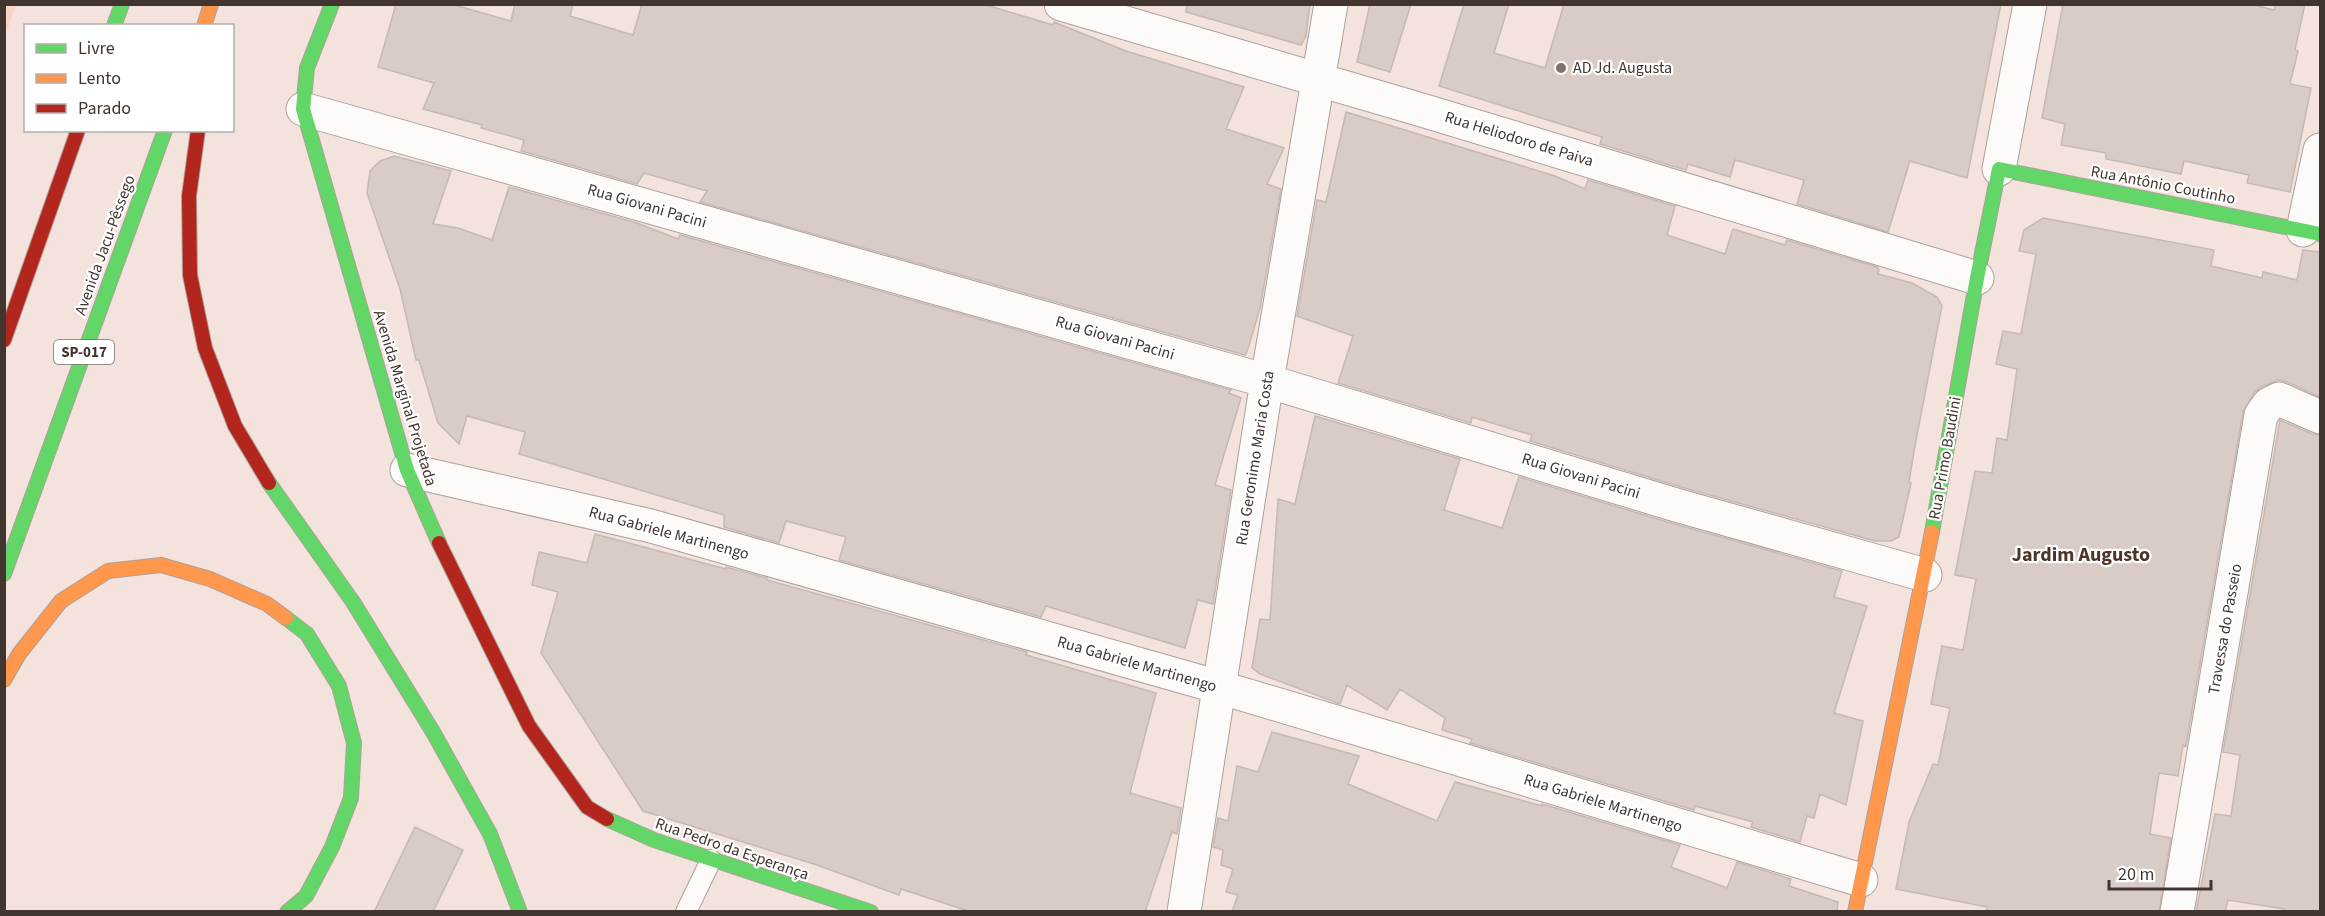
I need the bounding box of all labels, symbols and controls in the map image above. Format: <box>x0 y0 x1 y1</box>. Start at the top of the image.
legend <box>24 24 234 132</box>
text: Livre <box>78 36 115 61</box>
place label: AD Jd. Augusta <box>1573 57 1672 79</box>
marker: AD Jd. Augusta <box>1554 61 1568 75</box>
text: Lento <box>78 66 121 91</box>
text: Parado <box>78 96 131 121</box>
street label: Rua Heliodoro de Paiva <box>1442 106 1596 172</box>
street label: Rua Antônio Coutinho <box>2089 160 2237 210</box>
street label: Avenida Jacu-Pêssego <box>69 172 141 318</box>
street label: Rua Giovani Pacini <box>585 178 709 234</box>
street label: Avenida Marginal Projetada <box>368 307 442 489</box>
street label: Rua Giovani Pacini <box>1053 310 1177 366</box>
road number: SP-017 <box>54 340 114 364</box>
street label: Rua Geronimo Maria Costa <box>1230 369 1280 547</box>
street label: Rua Primo Baudini <box>1923 395 1967 521</box>
street label: Rua Giovani Pacini <box>1519 448 1643 504</box>
street label: Rua Gabriele Martinengo <box>586 501 752 565</box>
district label: Jardim Augusto <box>2012 541 2150 569</box>
street label: Travessa do Passeio <box>2203 562 2247 696</box>
street label: Rua Gabriele Martinengo <box>1055 631 1219 697</box>
street label: Rua Gabriele Martinengo <box>1521 768 1685 838</box>
street label: Rua Pedro da Esperança <box>652 812 812 886</box>
scale bar <box>2109 853 2211 891</box>
text: 20 m <box>2118 862 2154 887</box>

